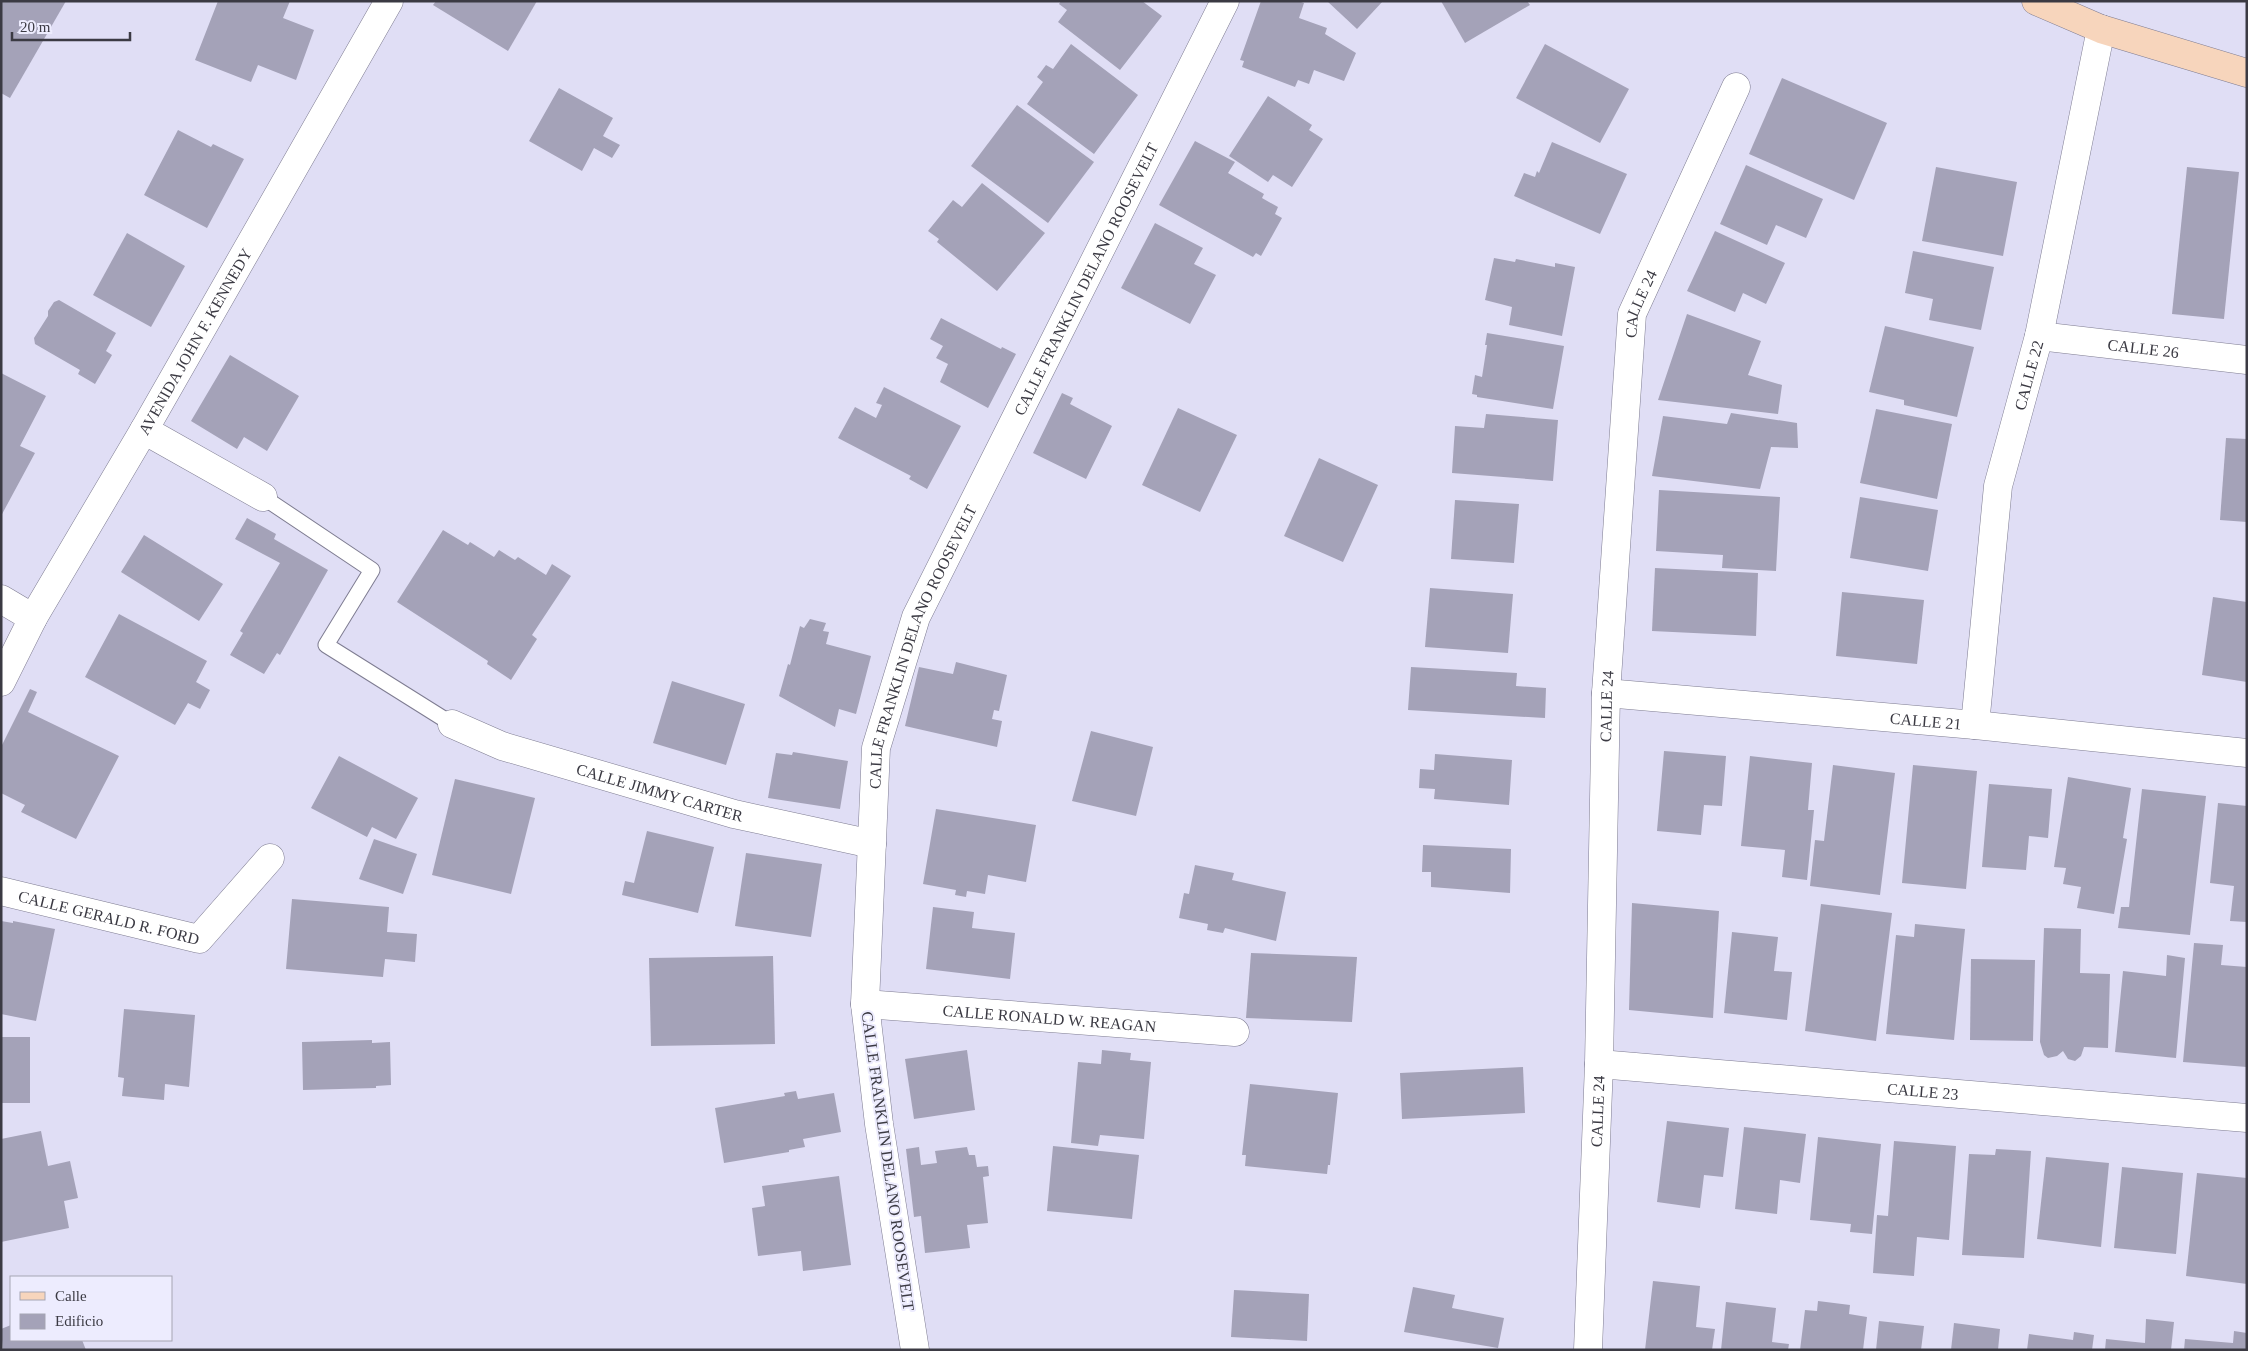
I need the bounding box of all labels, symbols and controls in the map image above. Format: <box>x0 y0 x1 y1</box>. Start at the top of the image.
scale bar <box>12 10 130 42</box>
text: 20 m <box>20 19 51 35</box>
street label: CALLE FRANKLIN DELANO ROOSEVELT <box>1010 140 1161 418</box>
street label: AVENIDA JOHN F. KENNEDY <box>135 245 255 438</box>
street label: CALLE 24 <box>1622 267 1660 338</box>
street label: CALLE 26 <box>2107 335 2180 361</box>
street label: CALLE 22 <box>2011 338 2046 412</box>
street label: CALLE FRANKLIN DELANO ROOSEVELT <box>866 502 979 789</box>
street label: CALLE 24 <box>1597 670 1616 742</box>
street label: CALLE 21 <box>1889 709 1962 732</box>
street label: CALLE JIMMY CARTER <box>574 760 745 824</box>
street label: CALLE GERALD R. FORD <box>17 887 201 947</box>
street label: CALLE RONALD W. REAGAN <box>942 1001 1157 1035</box>
street label: CALLE FRANKLIN DELANO ROOSEVELT <box>859 1010 917 1312</box>
street label: CALLE 24 <box>1587 1075 1607 1147</box>
street label: CALLE 23 <box>1887 1080 1959 1102</box>
legend <box>10 1276 172 1341</box>
text: Calle <box>55 1288 87 1304</box>
text: Edificio <box>55 1313 103 1329</box>

